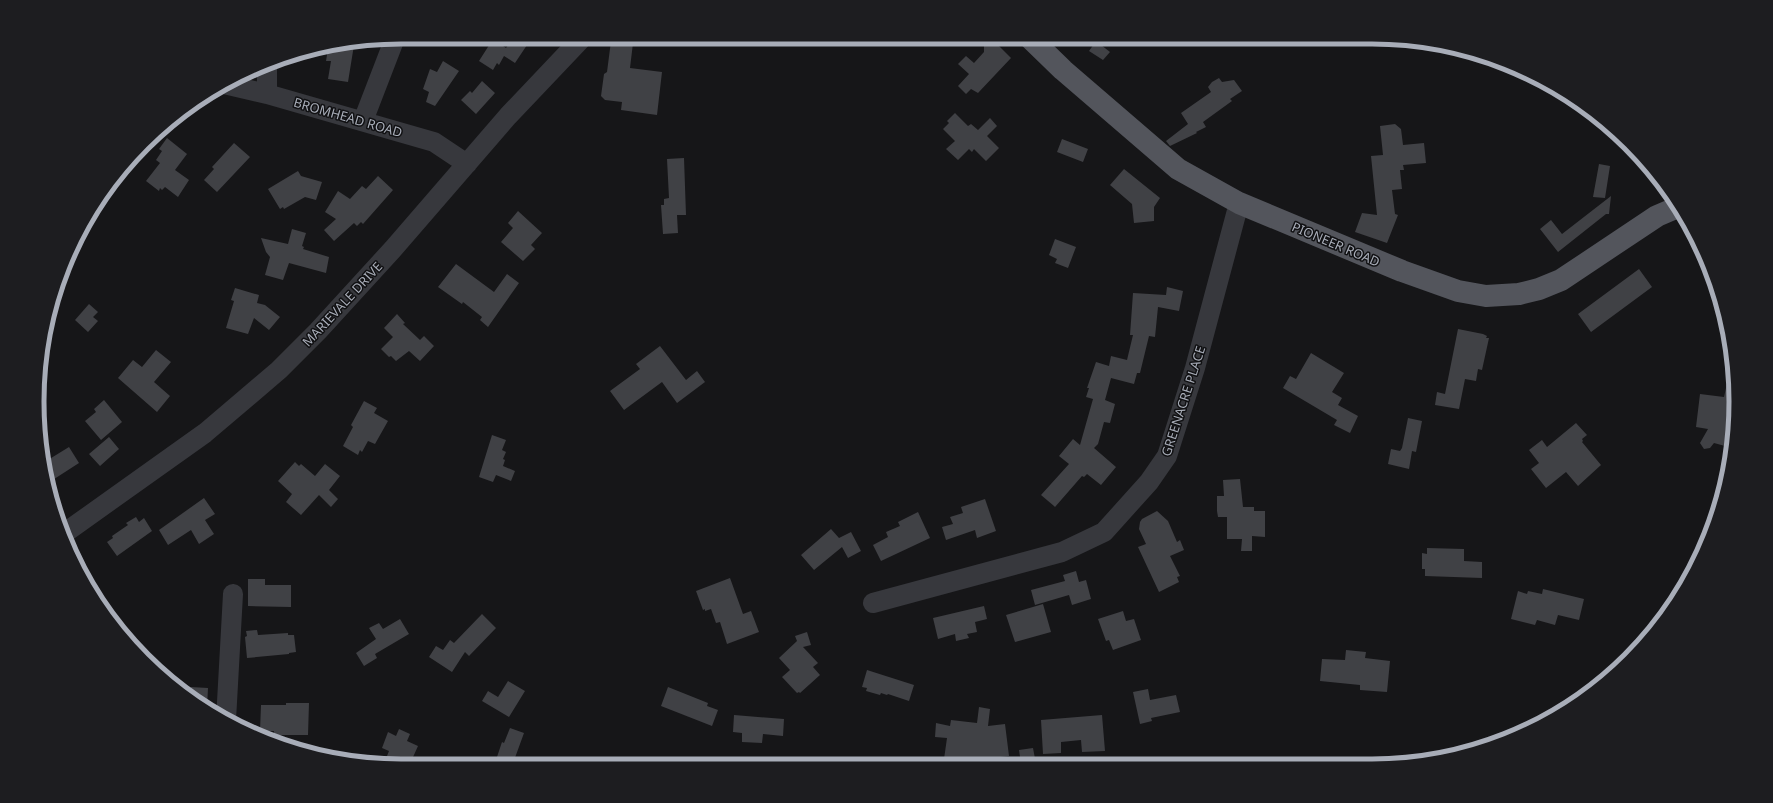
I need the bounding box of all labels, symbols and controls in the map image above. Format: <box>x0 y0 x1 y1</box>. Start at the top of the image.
street label: BROMHEAD ROAD <box>292 93 404 141</box>
street label: PIONEER ROAD <box>1289 217 1383 271</box>
street label: MARIEVALE DRIVE <box>298 258 386 350</box>
street label: GREENACRE PLACE <box>1157 344 1209 458</box>

